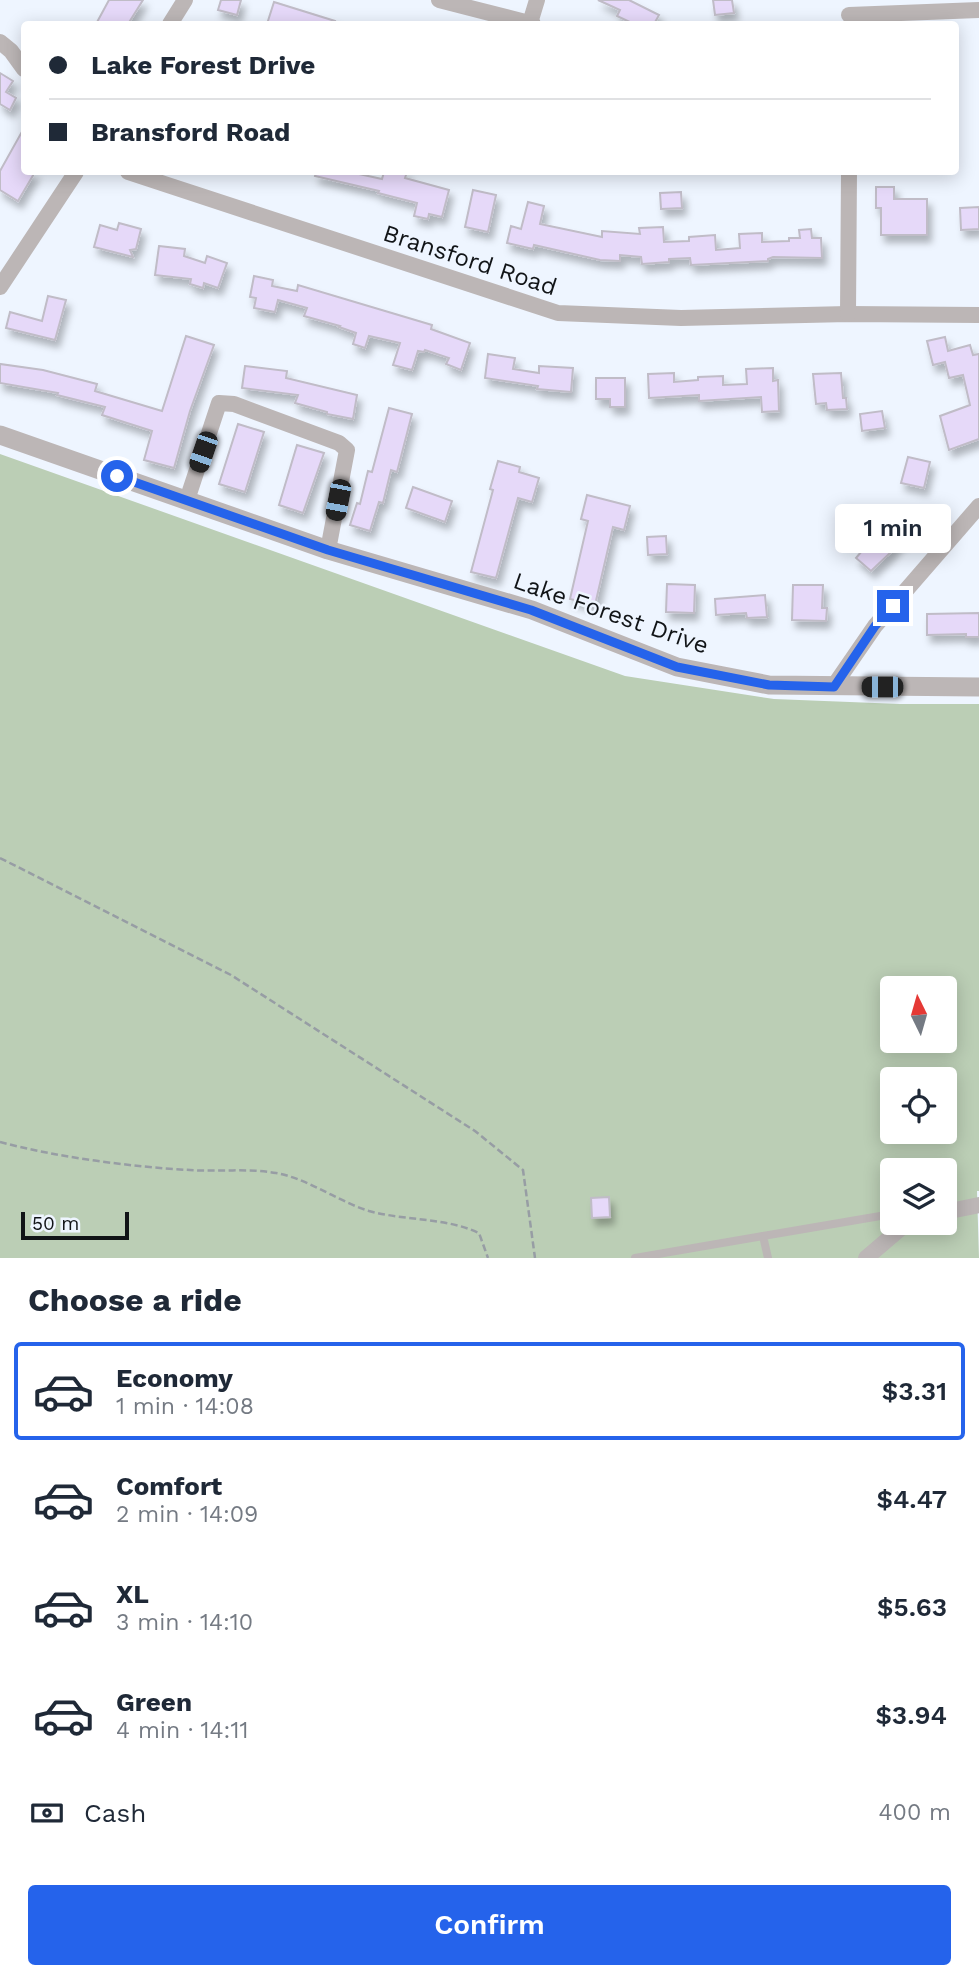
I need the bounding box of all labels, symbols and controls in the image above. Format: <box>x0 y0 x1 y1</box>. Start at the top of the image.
text: Lake Forest Drive <box>91 50 315 80</box>
text: Bransford Road <box>91 117 290 147</box>
street label: Bransford Road <box>380 219 560 301</box>
car <box>187 429 220 475</box>
route start <box>101 460 133 492</box>
car <box>324 477 353 523</box>
callout: 1 min <box>835 504 951 554</box>
text: 1 min <box>863 515 923 542</box>
street label: Lake Forest Drive <box>510 566 712 660</box>
route end <box>877 590 909 622</box>
car <box>862 677 904 698</box>
north arrow <box>880 976 957 1054</box>
map controls <box>880 976 957 1235</box>
button: locate <box>880 1067 957 1144</box>
button: layers <box>880 1158 957 1235</box>
scale bar <box>21 1209 130 1241</box>
text: 50 m <box>32 1212 79 1235</box>
text: Choose a ride <box>28 1281 242 1319</box>
icon: car <box>32 1360 95 1423</box>
text: Economy <box>116 1363 233 1393</box>
text: $3.31 <box>882 1376 947 1406</box>
text: 1 min · 14:08 <box>116 1393 254 1420</box>
icon: car <box>32 1468 95 1531</box>
text: Comfort <box>116 1471 222 1501</box>
text: $4.47 <box>877 1484 947 1514</box>
text: 2 min · 14:09 <box>116 1501 258 1528</box>
icon: car <box>32 1576 95 1639</box>
text: XL <box>116 1579 149 1609</box>
text: $5.63 <box>877 1592 947 1622</box>
text: 3 min · 14:10 <box>116 1609 253 1636</box>
icon: car <box>32 1684 95 1747</box>
text: Green <box>116 1687 192 1717</box>
text: $3.94 <box>875 1700 947 1730</box>
text: 4 min · 14:11 <box>116 1717 248 1744</box>
icon: cash <box>28 1794 66 1832</box>
text: Cash <box>84 1798 146 1828</box>
text: 400 m <box>879 1799 951 1826</box>
button: Confirm <box>28 1885 951 1965</box>

